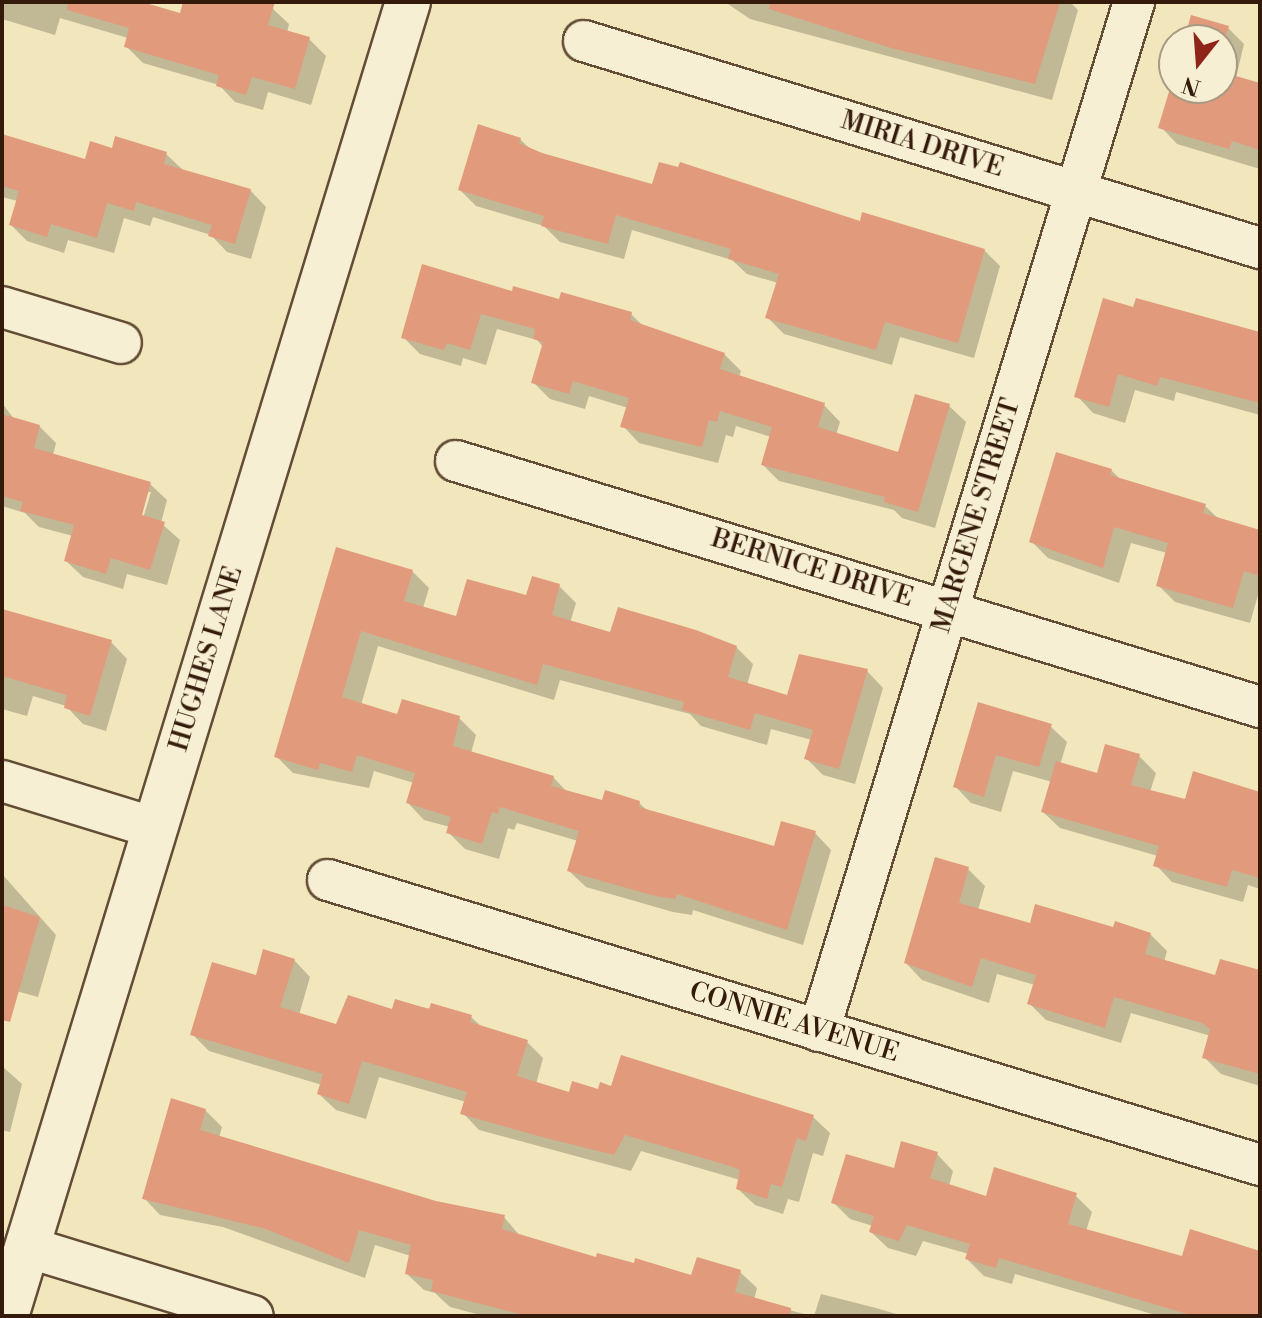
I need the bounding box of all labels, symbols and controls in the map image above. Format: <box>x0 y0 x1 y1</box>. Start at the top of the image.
north arrow <box>1158 24 1238 104</box>
text: N <box>1179 70 1204 101</box>
street label: MIRIA DRIVE <box>837 105 1007 185</box>
street label: MARGENE STREET <box>927 395 1027 637</box>
street label: BERNICE DRIVE <box>707 524 917 614</box>
street label: HUGHES LANE <box>164 563 250 755</box>
street label: CONNIE AVENUE <box>685 976 903 1070</box>

